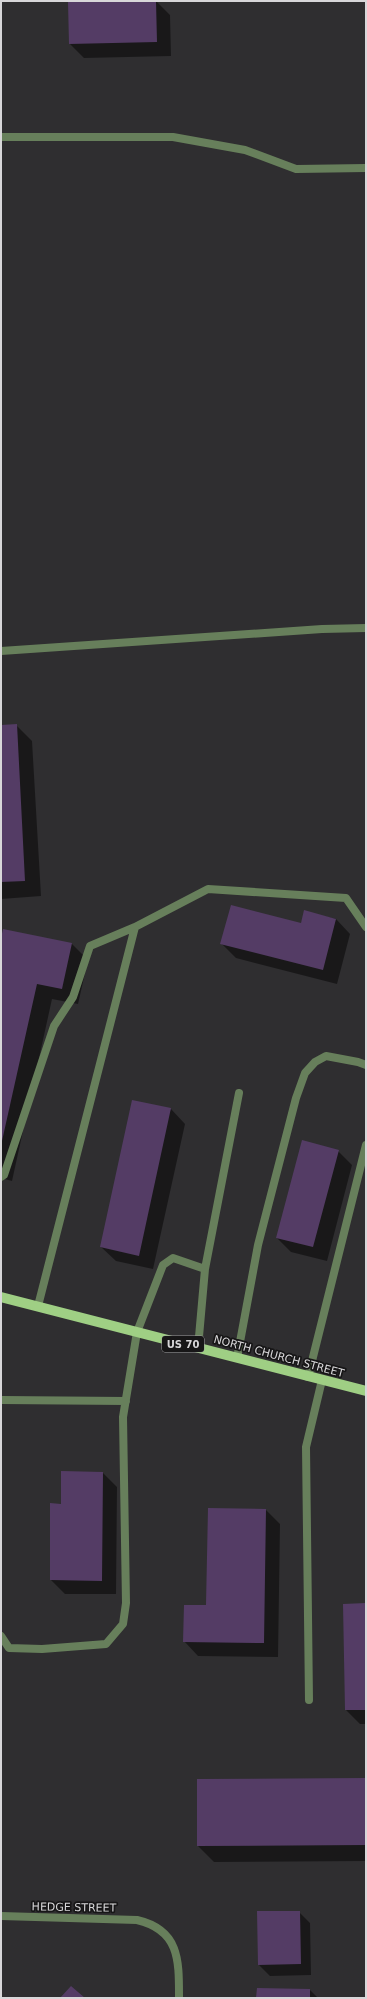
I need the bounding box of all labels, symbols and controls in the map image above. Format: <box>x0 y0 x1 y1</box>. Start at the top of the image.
street label: NORTH CHURCH STREET <box>212 1333 346 1380</box>
road number: US 70 <box>162 1336 204 1352</box>
street label: HEDGE STREET <box>32 1900 117 1915</box>

